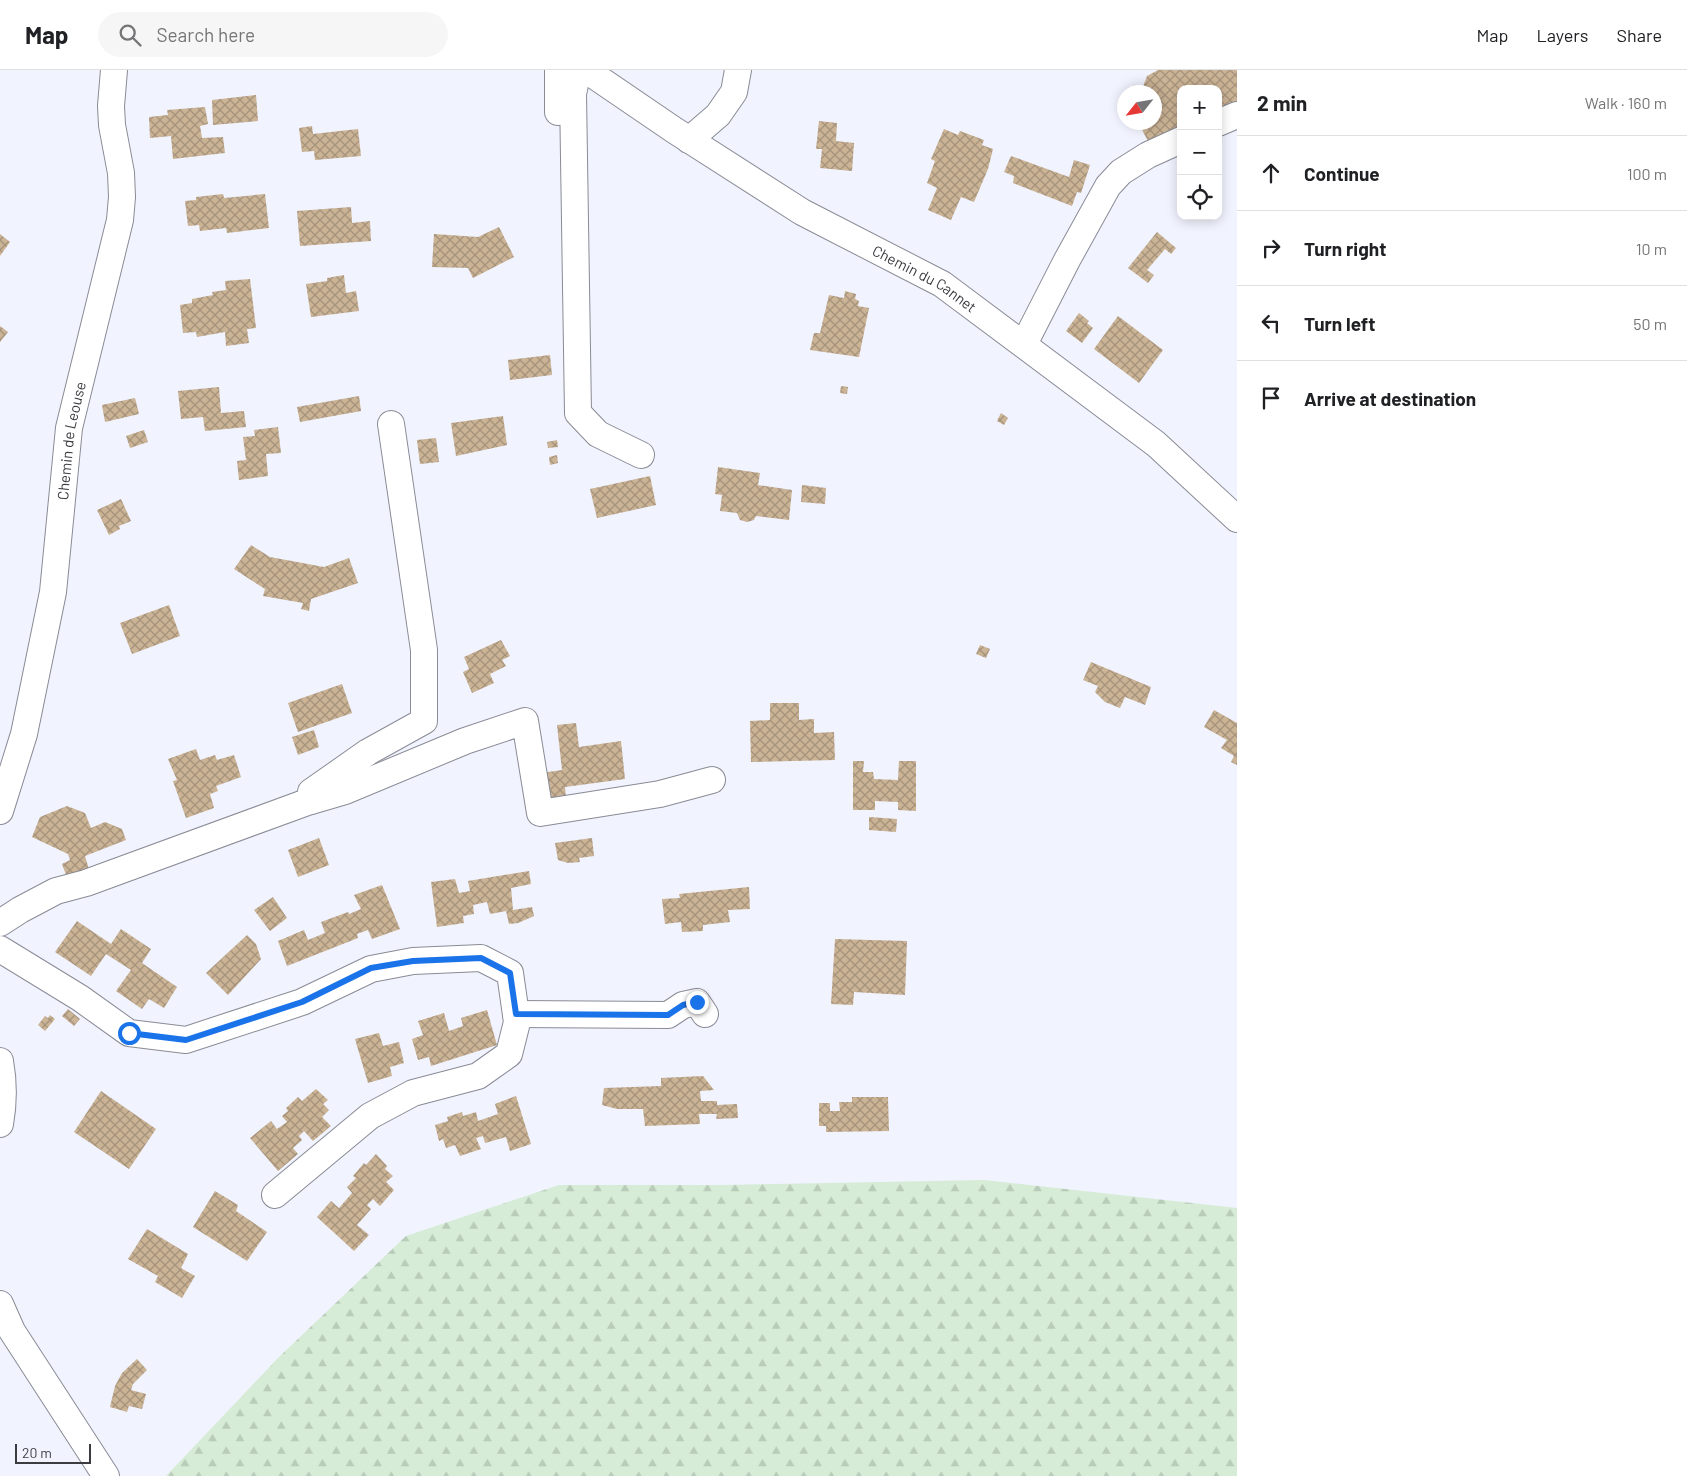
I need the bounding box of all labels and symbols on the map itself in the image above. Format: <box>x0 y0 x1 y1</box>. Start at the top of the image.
north arrow <box>1117 85 1162 130</box>
street label: Chemin du Cannet <box>870 241 980 316</box>
street label: Chemin de Leouse <box>53 380 89 501</box>
route end <box>686 991 709 1014</box>
route start <box>118 1022 141 1045</box>
scale bar <box>15 1441 91 1464</box>

